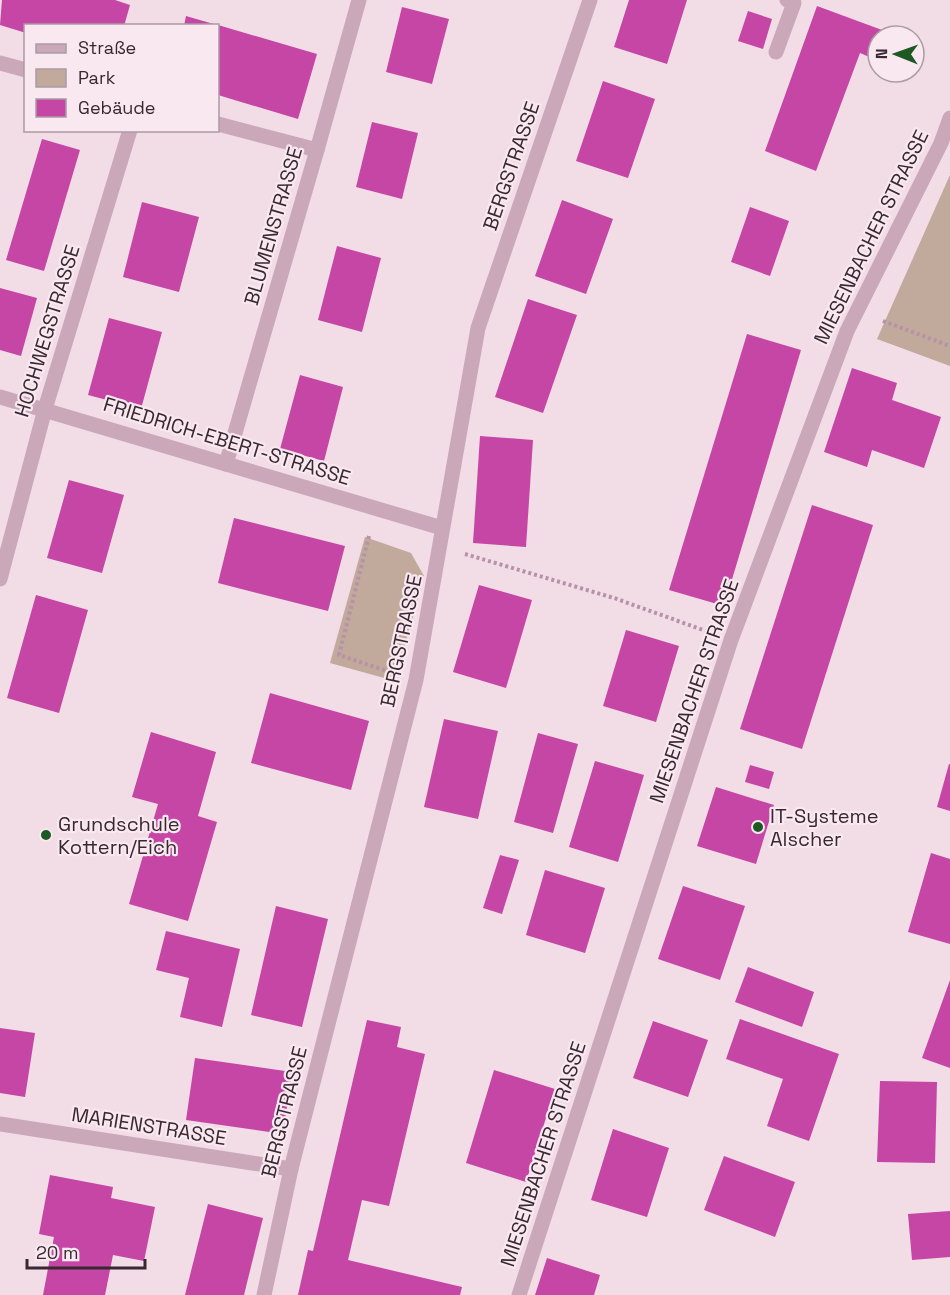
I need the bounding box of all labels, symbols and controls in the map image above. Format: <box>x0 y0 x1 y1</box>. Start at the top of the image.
legend <box>24 24 219 132</box>
north arrow <box>866 24 926 84</box>
text: Straße <box>78 36 136 59</box>
text: N <box>871 48 892 59</box>
text: Park <box>78 66 116 89</box>
text: Gebäude <box>78 96 156 119</box>
street label: BERGSTRASSE <box>477 98 545 234</box>
street label: MIESENBACHER STRASSE <box>808 126 934 348</box>
street label: BLUMENSTRASSE <box>238 144 308 308</box>
street label: HOCHWEGSTRASSE <box>8 242 86 420</box>
street label: FRIEDRICH-EBERT-STRASSE <box>100 391 354 491</box>
street label: BERGSTRASSE <box>374 572 428 710</box>
street label: MIESENBACHER STRASSE <box>643 576 745 806</box>
place label: IT-Systeme Alscher <box>770 803 879 852</box>
place label: Grundschule Kottern/Eich <box>58 811 180 860</box>
marker: IT-Systeme Alscher <box>751 820 765 834</box>
marker: Grundschule Kottern/Eich <box>39 828 53 842</box>
street label: MIESENBACHER STRASSE <box>494 1038 592 1270</box>
street label: BERGSTRASSE <box>255 1044 313 1180</box>
street label: MARIENSTRASSE <box>70 1101 228 1151</box>
scale bar <box>27 1232 146 1270</box>
text: 20 m <box>36 1241 79 1264</box>

